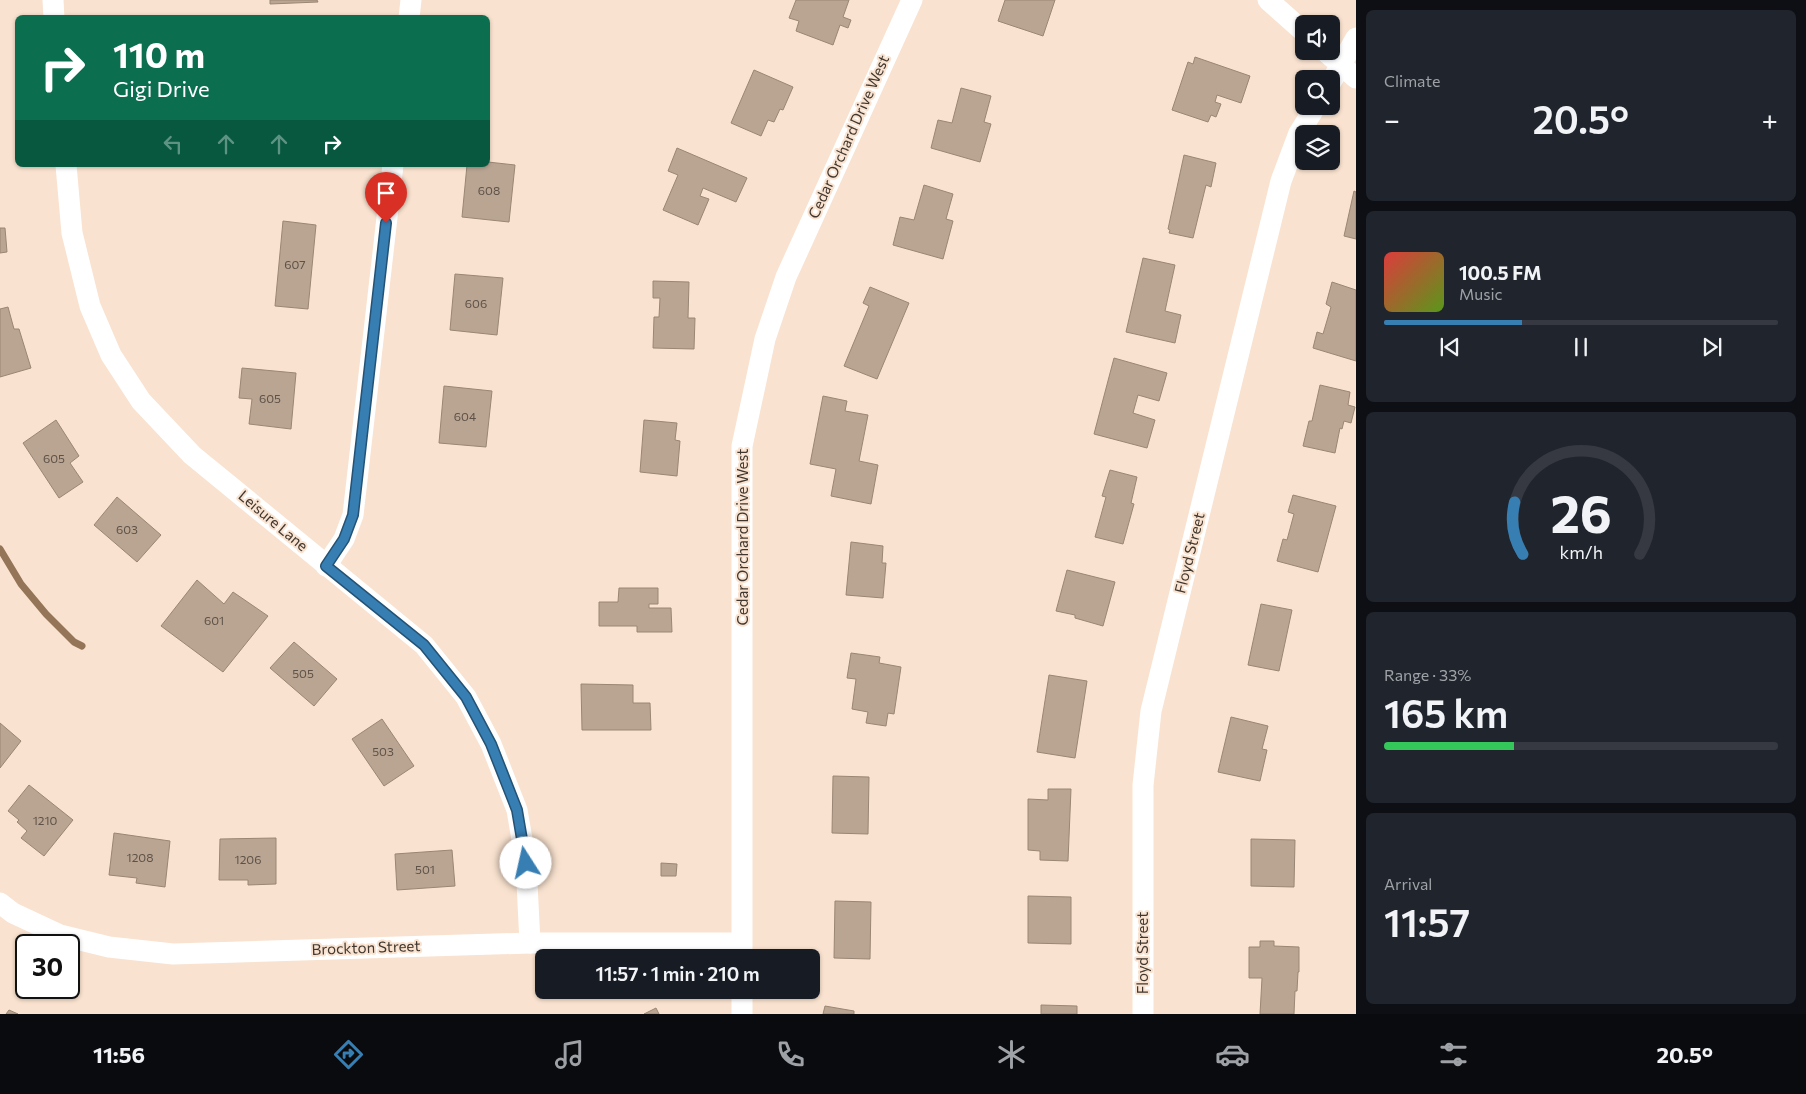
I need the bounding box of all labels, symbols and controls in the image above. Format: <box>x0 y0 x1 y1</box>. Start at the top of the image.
map controls <box>1295 15 1340 170</box>
button: sound <box>1295 15 1340 60</box>
text: 110 m <box>113 32 205 75</box>
icon: right <box>30 35 95 100</box>
street label: Cedar Orchard Drive West <box>804 52 892 221</box>
button: search <box>1295 70 1340 115</box>
text: Climate <box>1384 71 1440 90</box>
text: Gigi Drive <box>113 75 210 102</box>
text: 20.5° <box>1533 95 1629 142</box>
text: − <box>1384 102 1400 136</box>
text: + <box>1762 102 1778 136</box>
button: layers <box>1295 125 1340 170</box>
icon: left <box>159 130 187 158</box>
icon: ahead <box>212 130 240 158</box>
icon: ahead <box>265 130 293 158</box>
icon: right <box>318 130 346 158</box>
pin <box>365 172 407 223</box>
icon: arrive <box>372 179 400 207</box>
house number: 608 <box>478 183 500 197</box>
house number: 607 <box>284 257 306 271</box>
text: 100.5 FM <box>1459 261 1542 284</box>
text: Music <box>1459 284 1503 303</box>
house number: 606 <box>465 296 487 310</box>
icon: previous <box>1436 333 1464 361</box>
icon: pause <box>1567 333 1595 361</box>
icon: next <box>1698 333 1726 361</box>
house number: 605 <box>259 391 281 405</box>
house number: 604 <box>454 409 476 423</box>
street label: Cedar Orchard Drive West <box>733 449 751 625</box>
house number: 605 <box>43 451 65 465</box>
text: 26 <box>1550 480 1612 544</box>
street label: Leisure Lane <box>235 486 312 555</box>
street label: Floyd Street <box>1170 510 1208 595</box>
house number: 603 <box>116 522 138 536</box>
text: km/h <box>1559 541 1603 563</box>
house number: 601 <box>204 613 224 627</box>
text: Range · 33% <box>1384 665 1471 684</box>
house number: 505 <box>292 666 314 680</box>
text: 165 km <box>1384 689 1508 736</box>
house number: 503 <box>372 744 394 758</box>
house number: 1210 <box>33 813 58 827</box>
position arrow <box>499 836 551 888</box>
house number: 1208 <box>127 850 153 864</box>
house number: 1206 <box>235 852 261 866</box>
house number: 501 <box>415 862 435 876</box>
text: Arrival <box>1384 874 1432 893</box>
text: 11:57 <box>1384 898 1470 945</box>
street label: Floyd Street <box>1133 912 1151 994</box>
speed limit sign: 30 <box>15 934 80 999</box>
street label: Brockton Street <box>311 936 421 958</box>
text: 11:57 · 1 min · 210 m <box>596 962 759 985</box>
icon: directions <box>331 1037 366 1072</box>
icon: music <box>552 1037 587 1072</box>
icon: phone <box>773 1037 808 1072</box>
icon: climate <box>994 1037 1029 1072</box>
icon: car <box>1215 1037 1250 1072</box>
icon: filters <box>1436 1037 1471 1072</box>
text: 11:56 <box>93 1041 145 1068</box>
text: 20.5° <box>1657 1041 1713 1068</box>

